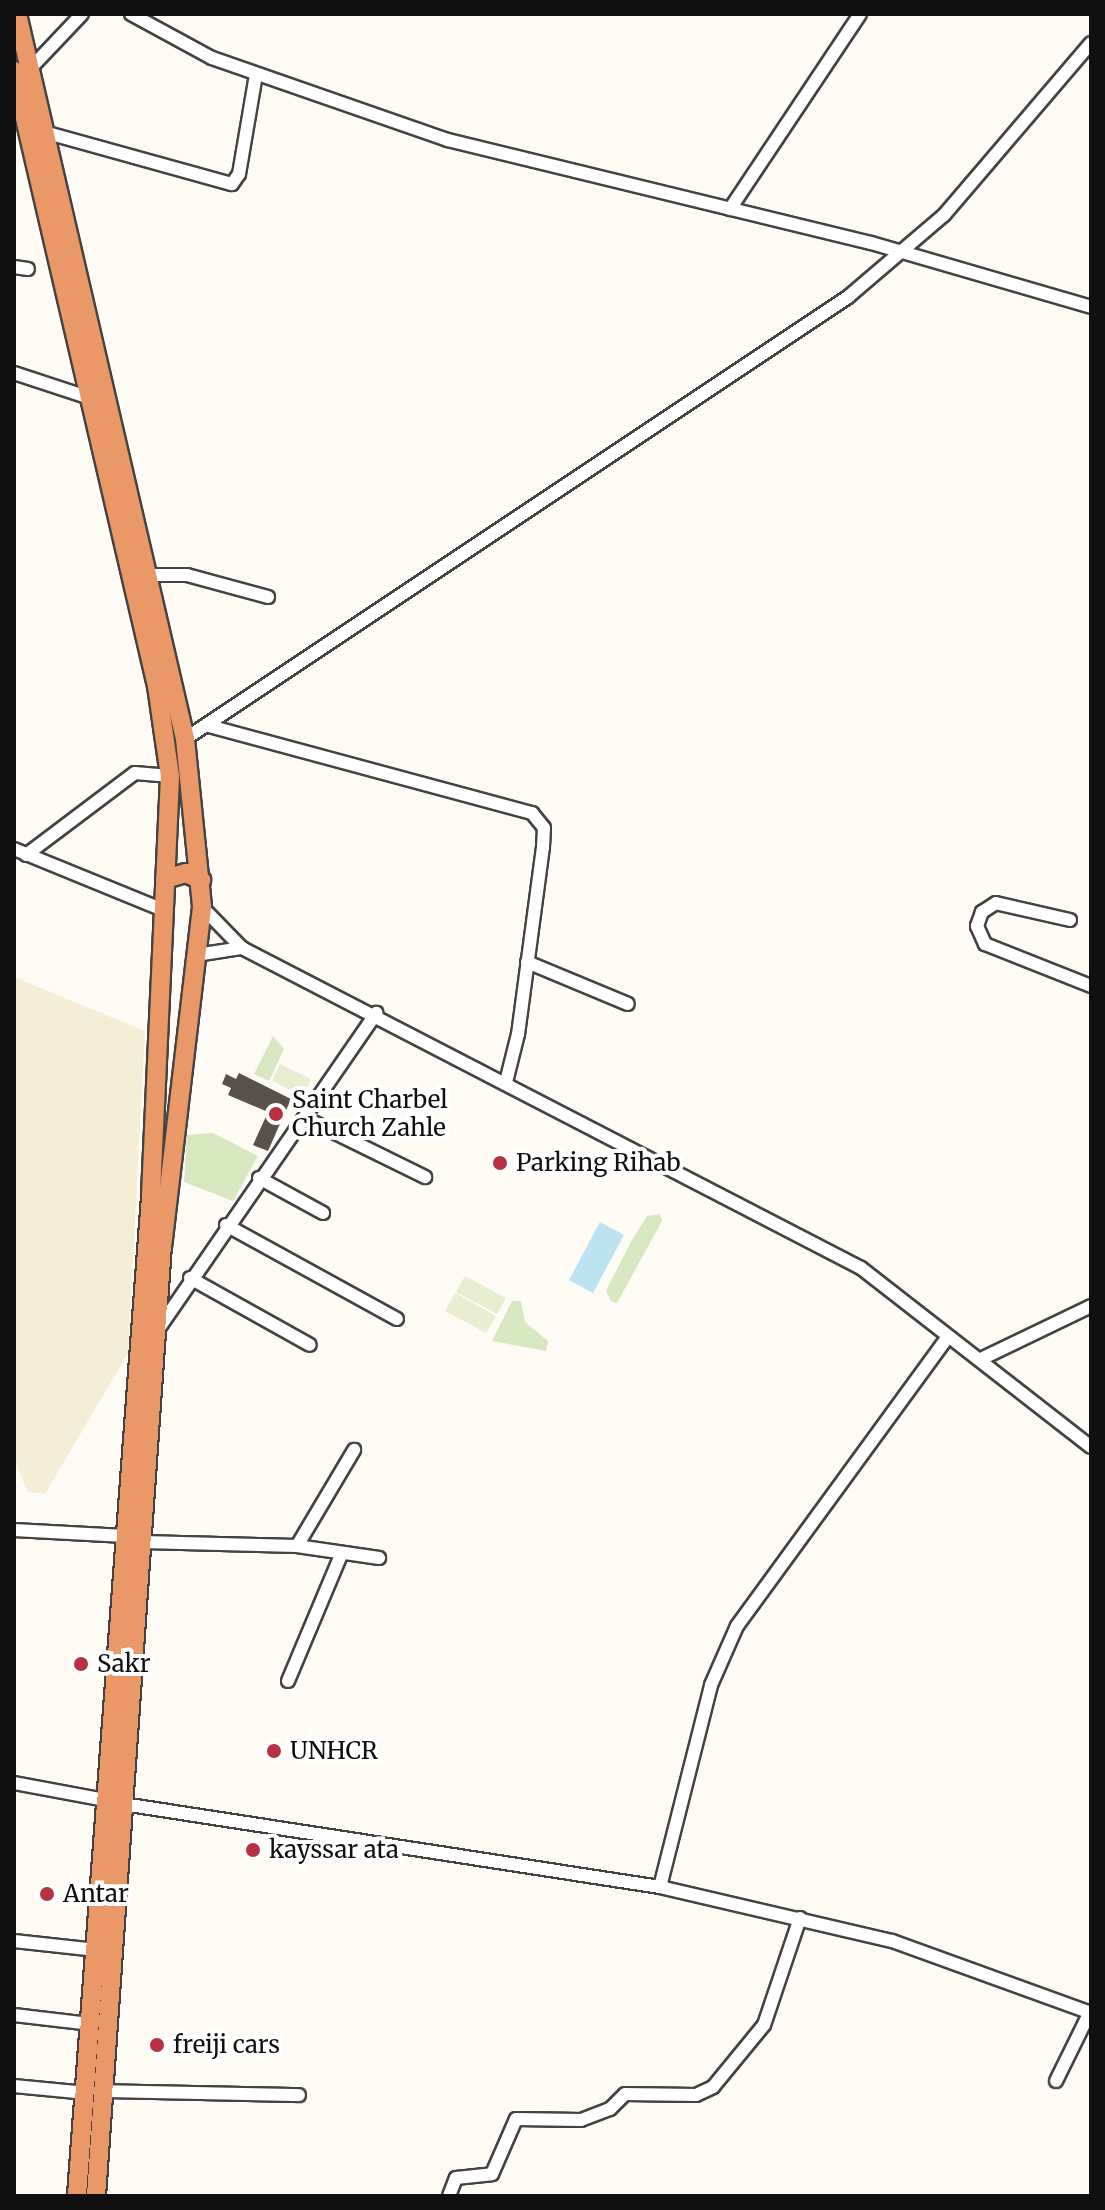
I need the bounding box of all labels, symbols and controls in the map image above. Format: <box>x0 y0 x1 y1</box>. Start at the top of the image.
place label: Saint Charbel Church Zahle <box>292 1086 448 1142</box>
marker: Saint Charbel Church Zahle <box>267 1105 285 1123</box>
place label: Parking Rihab <box>516 1149 680 1177</box>
marker: Parking Rihab <box>491 1154 509 1172</box>
place label: Sakr <box>97 1650 151 1678</box>
marker: Sakr <box>72 1655 90 1673</box>
place label: UNHCR <box>290 1737 378 1765</box>
marker: UNHCR <box>265 1742 283 1760</box>
place label: kayssar ata <box>269 1836 399 1864</box>
marker: kayssar ata <box>244 1841 262 1859</box>
place label: Antar <box>63 1880 129 1908</box>
marker: Antar <box>38 1885 56 1903</box>
place label: freiji cars <box>173 2031 280 2059</box>
marker: freiji cars <box>148 2036 166 2054</box>

